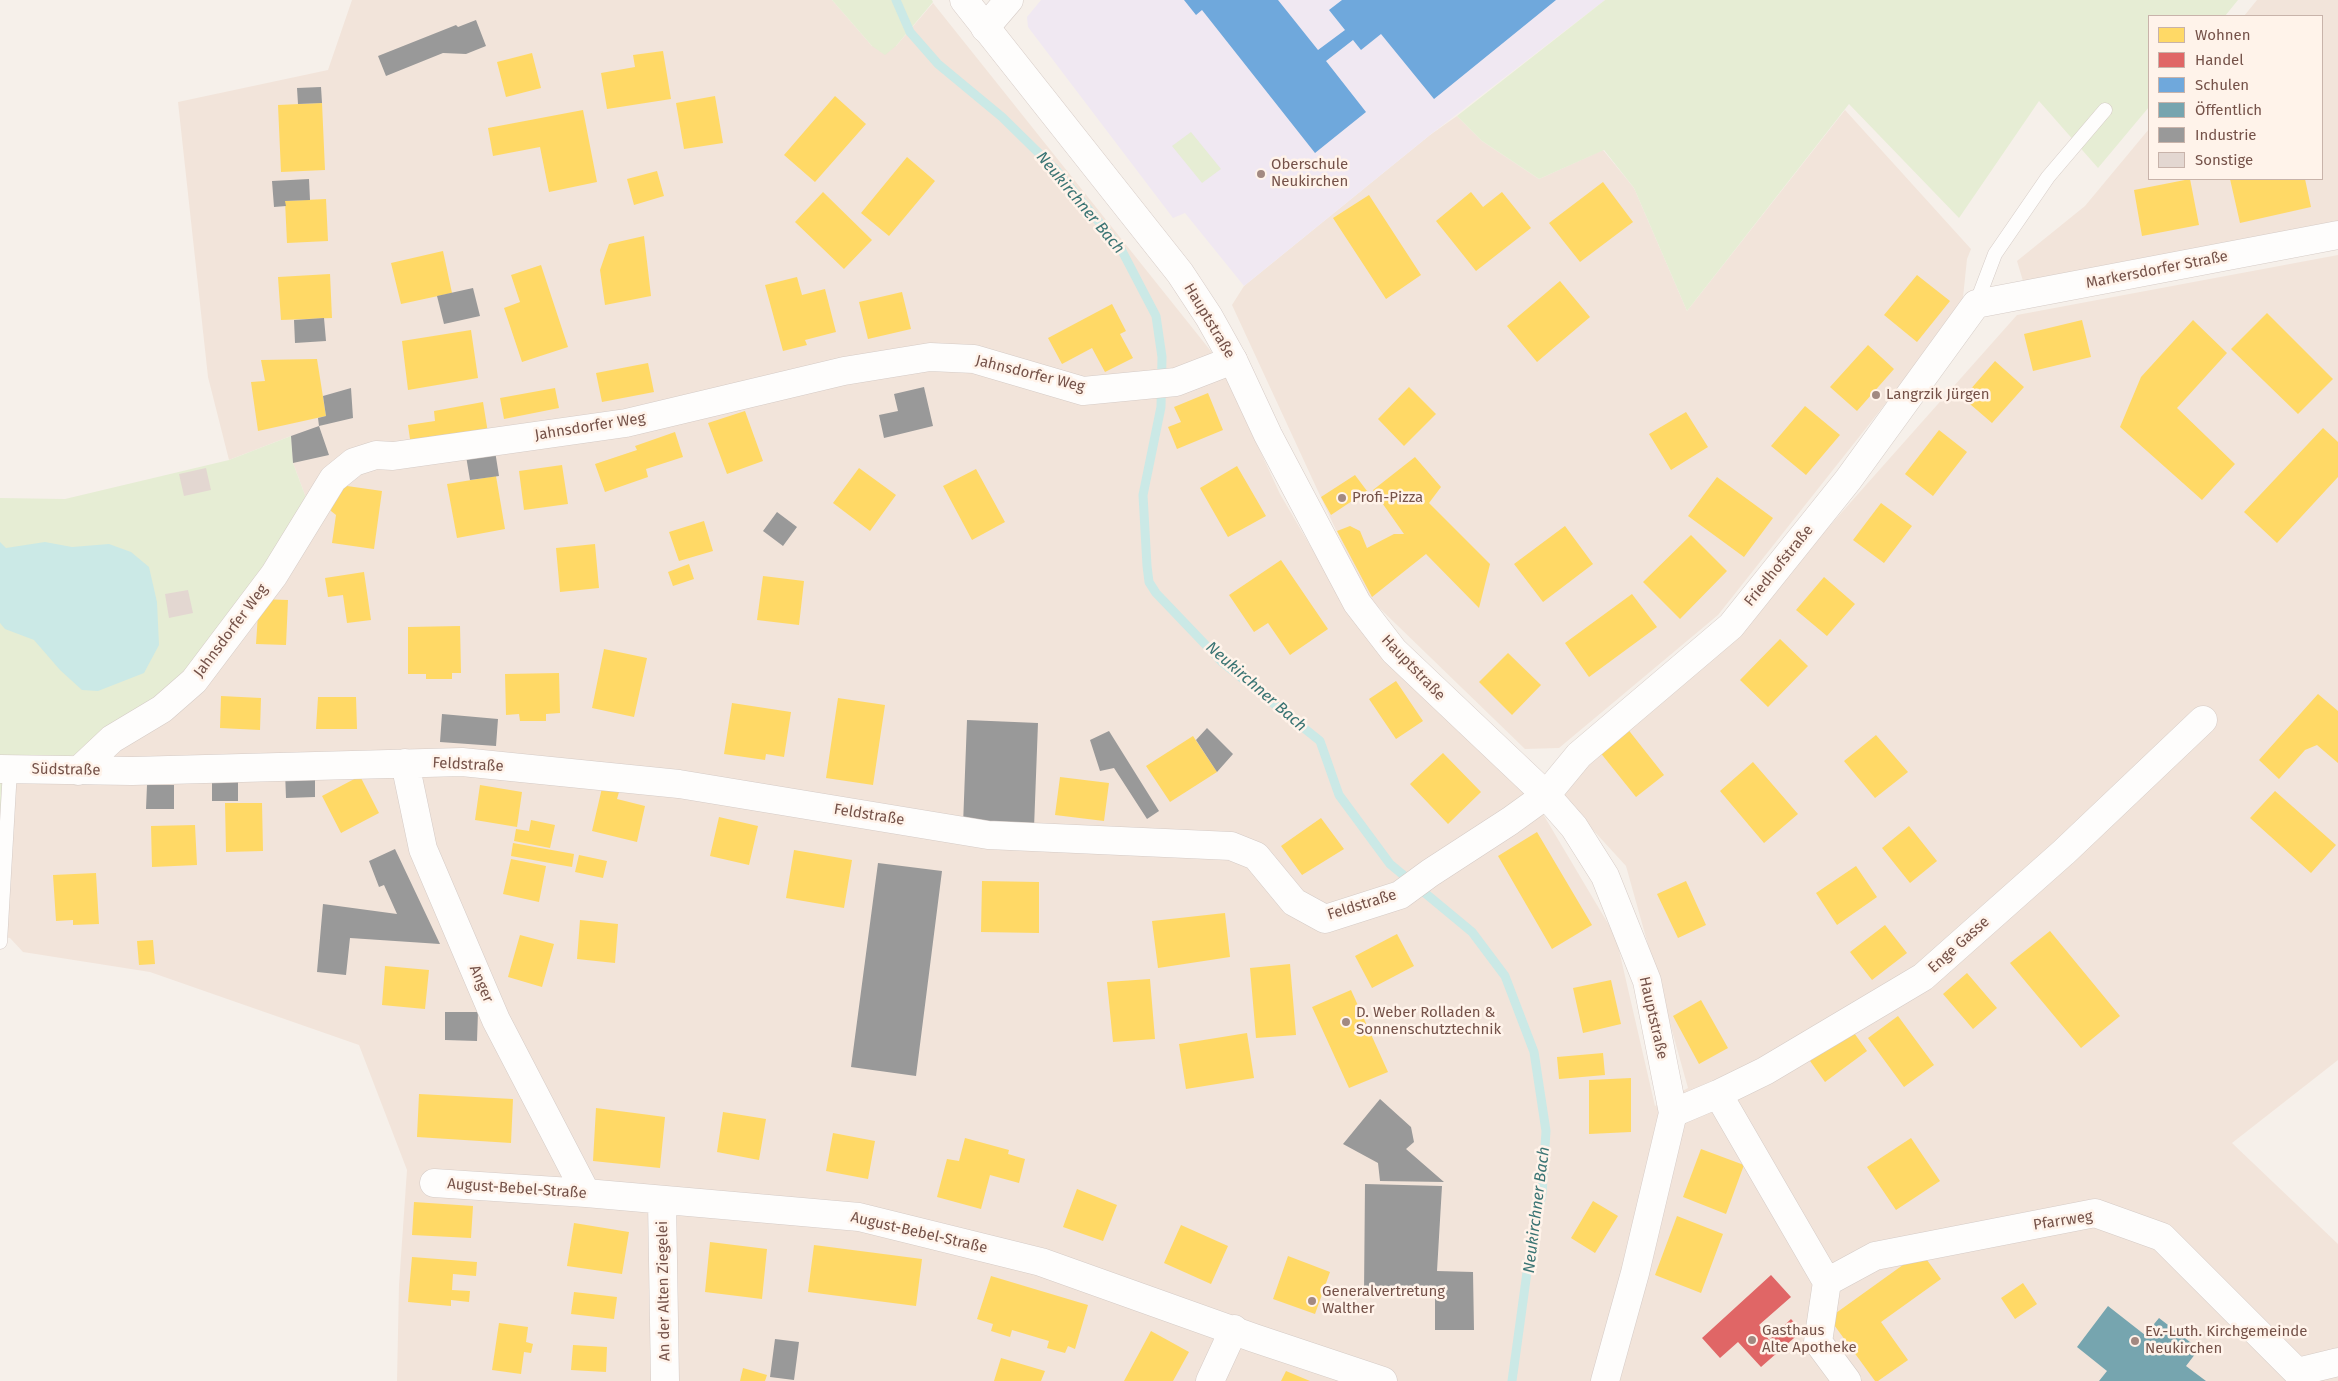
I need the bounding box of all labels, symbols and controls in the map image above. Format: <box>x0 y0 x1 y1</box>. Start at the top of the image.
legend <box>2148 15 2323 180</box>
text: Wohnen <box>2195 26 2251 44</box>
text: Handel <box>2195 51 2244 69</box>
text: Schulen <box>2195 76 2249 94</box>
text: Öffentlich <box>2195 101 2262 119</box>
text: Industrie <box>2195 126 2257 144</box>
water label: Neukirchner Bach <box>1032 148 1128 258</box>
text: Sonstige <box>2195 151 2253 169</box>
place label: Oberschule Neukirchen <box>1271 156 1348 191</box>
marker: Oberschule Neukirchen <box>1255 168 1267 180</box>
street label: Markersdorfer Straße <box>2084 247 2230 293</box>
street label: Hauptstraße <box>1180 280 1238 362</box>
street label: Jahnsdorfer Weg <box>974 352 1086 396</box>
place label: Langrzik Jürgen <box>1886 386 1990 404</box>
marker: Langrzik Jürgen <box>1870 389 1882 401</box>
street label: Jahnsdorfer Weg <box>533 409 647 445</box>
place label: Profi-Pizza <box>1352 489 1423 507</box>
marker: Profi-Pizza <box>1336 492 1348 504</box>
street label: Friedhofstraße <box>1741 522 1817 610</box>
street label: Jahnsdorfer Weg <box>190 581 272 681</box>
street label: Hauptstraße <box>1377 631 1449 705</box>
water label: Neukirchner Bach <box>1202 638 1310 736</box>
street label: Feldstraße <box>432 754 504 776</box>
street label: Südstraße <box>31 760 101 780</box>
street label: Feldstraße <box>832 801 906 829</box>
street label: Feldstraße <box>1325 886 1399 924</box>
street label: Enge Gasse <box>1925 913 1993 977</box>
street label: Anger <box>465 963 497 1005</box>
street label: Hauptstraße <box>1635 975 1671 1061</box>
place label: D. Weber Rolladen & Sonnenschutztechnik <box>1356 1004 1501 1039</box>
marker: D. Weber Rolladen & Sonnenschutztechnik <box>1340 1016 1352 1028</box>
water label: Neukirchner Bach <box>1520 1146 1554 1274</box>
street label: August-Bebel-Straße <box>447 1175 587 1203</box>
street label: Pfarrweg <box>2032 1207 2094 1235</box>
street label: August-Bebel-Straße <box>849 1209 989 1257</box>
street label: An der Alten Ziegelei <box>654 1221 674 1361</box>
place label: Generalvertretung Walther <box>1322 1283 1445 1318</box>
marker: Generalvertretung Walther <box>1306 1295 1318 1307</box>
place label: Gasthaus Alte Apotheke <box>1762 1322 1857 1357</box>
place label: Ev.-Luth. Kirchgemeinde Neukirchen <box>2145 1323 2307 1358</box>
marker: Gasthaus Alte Apotheke <box>1746 1334 1758 1346</box>
marker: Ev.-Luth. Kirchgemeinde Neukirchen <box>2129 1335 2141 1347</box>

